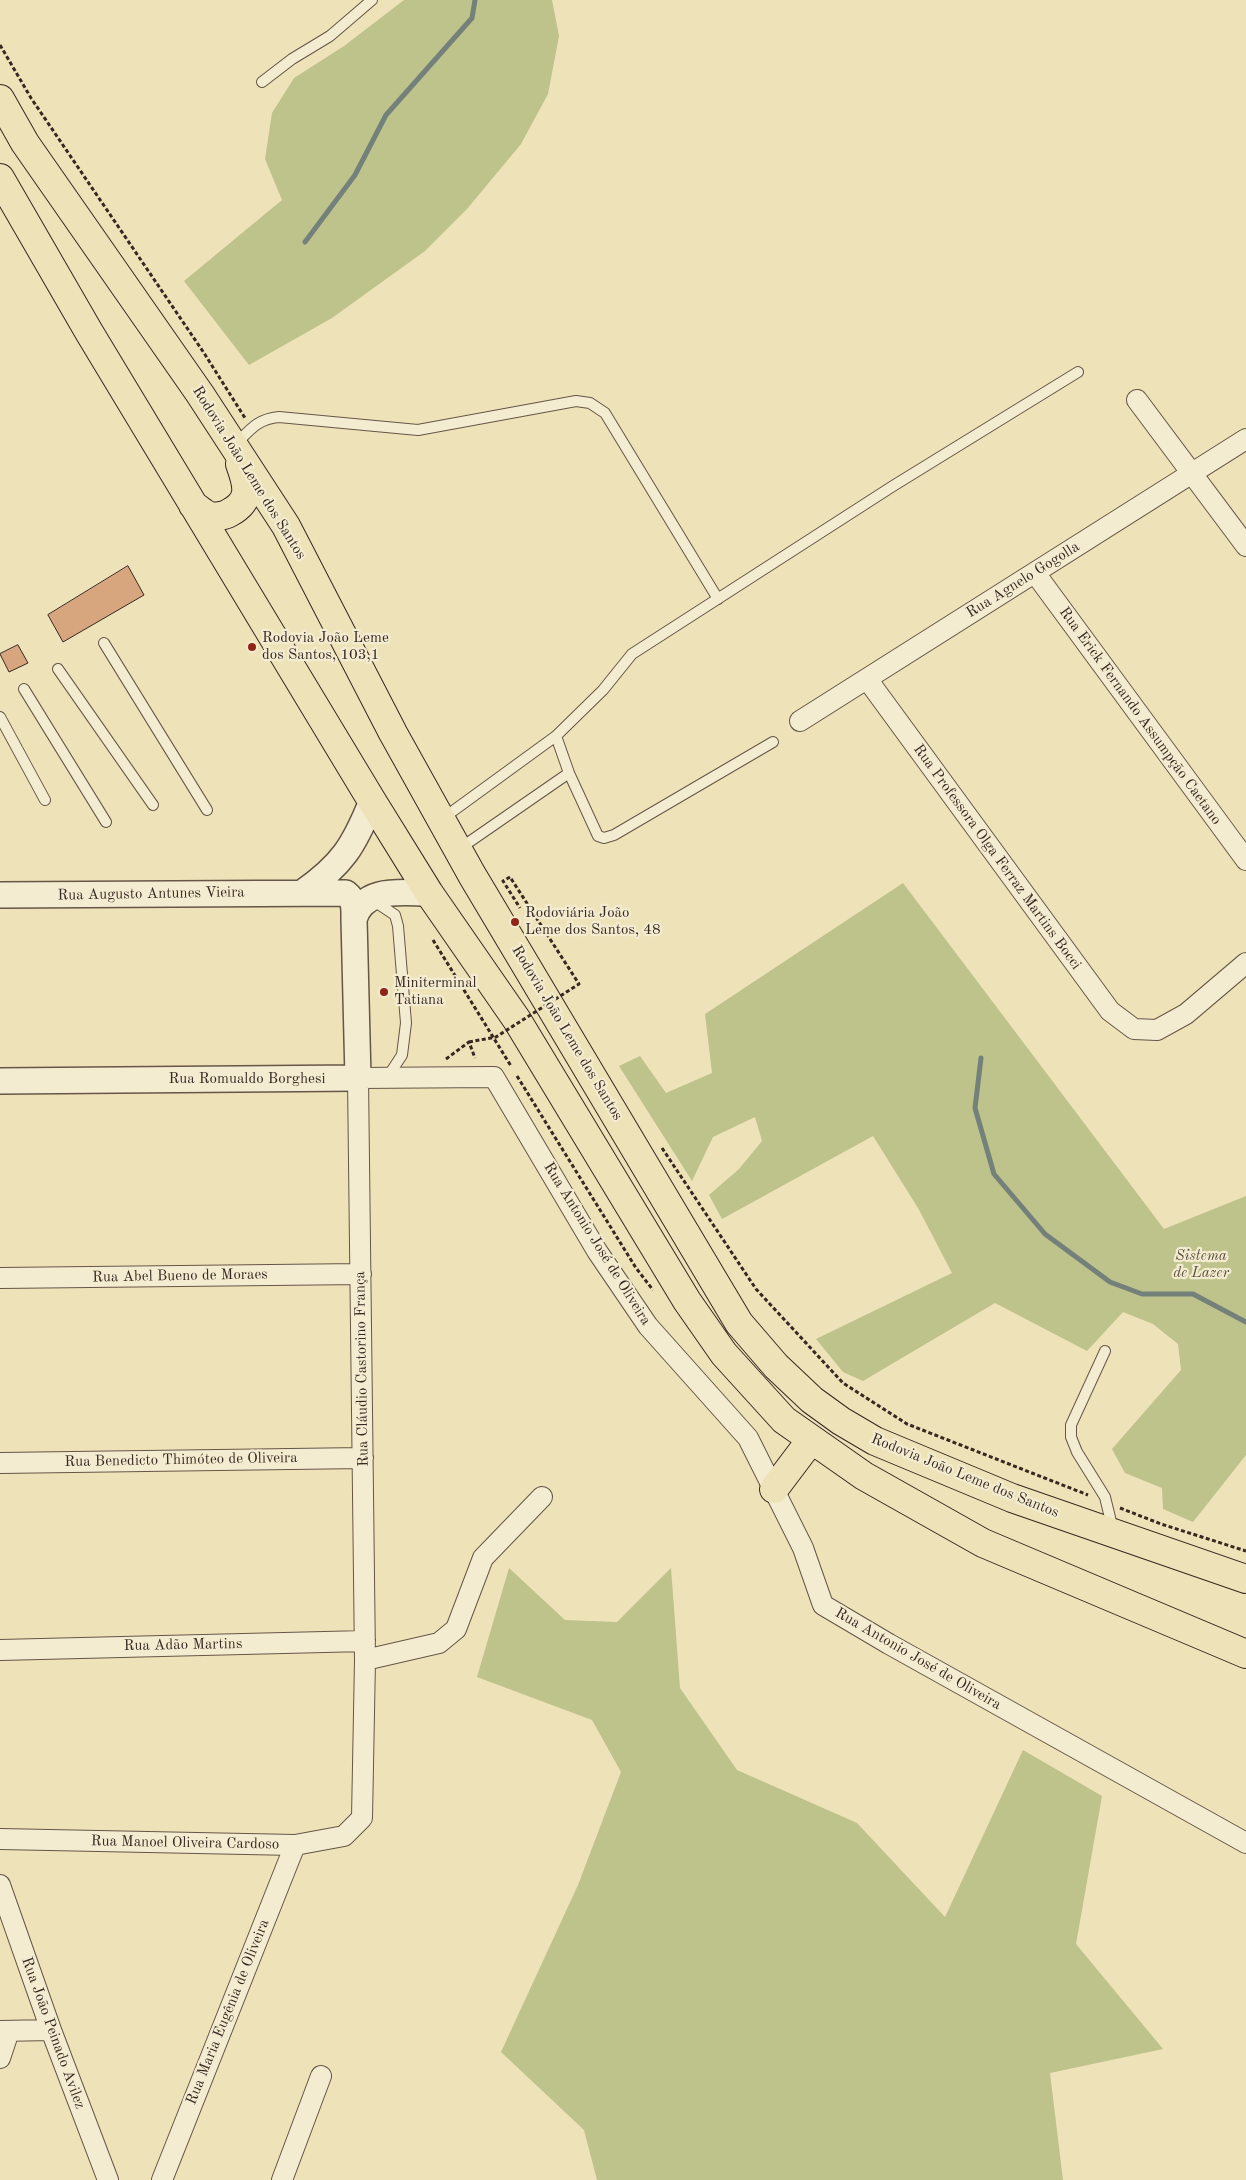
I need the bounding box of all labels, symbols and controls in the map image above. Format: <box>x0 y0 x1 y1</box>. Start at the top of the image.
street label: Rodovia João Leme dos Santos <box>188 383 310 563</box>
street label: Rua Agnelo Gogolla <box>963 538 1083 622</box>
street label: Rua Erick Fernando Assumpção Caetano <box>1055 604 1225 828</box>
place label: Rodovia João Leme dos Santos, 103,1 <box>262 629 389 664</box>
marker: Rodovia João Leme dos Santos, 103,1 <box>246 641 258 653</box>
street label: Rua Professora Olga Ferraz Martins Bocci <box>909 741 1085 973</box>
street label: Rua Augusto Antunes Vieira <box>57 883 245 905</box>
place label: Rodoviária João Leme dos Santos, 48 <box>525 904 661 939</box>
marker: Rodoviária João Leme dos Santos, 48 <box>509 916 521 928</box>
street label: Rodovia João Leme dos Santos <box>508 942 626 1124</box>
place label: Miniterminal Tatiana <box>394 974 477 1009</box>
marker: Miniterminal Tatiana <box>378 986 390 998</box>
street label: Rua Romualdo Borghesi <box>168 1070 326 1088</box>
street label: Rua Antonio José de Oliveira <box>539 1159 655 1329</box>
park label: Sistema de Lazer <box>1173 1247 1229 1282</box>
street label: Rua Abel Bueno de Moraes <box>92 1265 268 1287</box>
street label: Rua Cláudio Castorino França <box>351 1271 373 1467</box>
street label: Rodovia João Leme dos Santos <box>868 1430 1062 1522</box>
street label: Rua Benedicto Thimóteo de Oliveira <box>64 1449 298 1471</box>
street label: Rua Antonio José de Oliveira <box>832 1604 1004 1714</box>
street label: Rua Adão Martins <box>123 1635 243 1655</box>
street label: Rua Manoel Oliveira Cardoso <box>91 1832 279 1854</box>
street label: Rua Maria Eugênia de Oliveira <box>182 1917 274 2107</box>
street label: Rua João Peinado Avilez <box>17 1955 89 2111</box>

